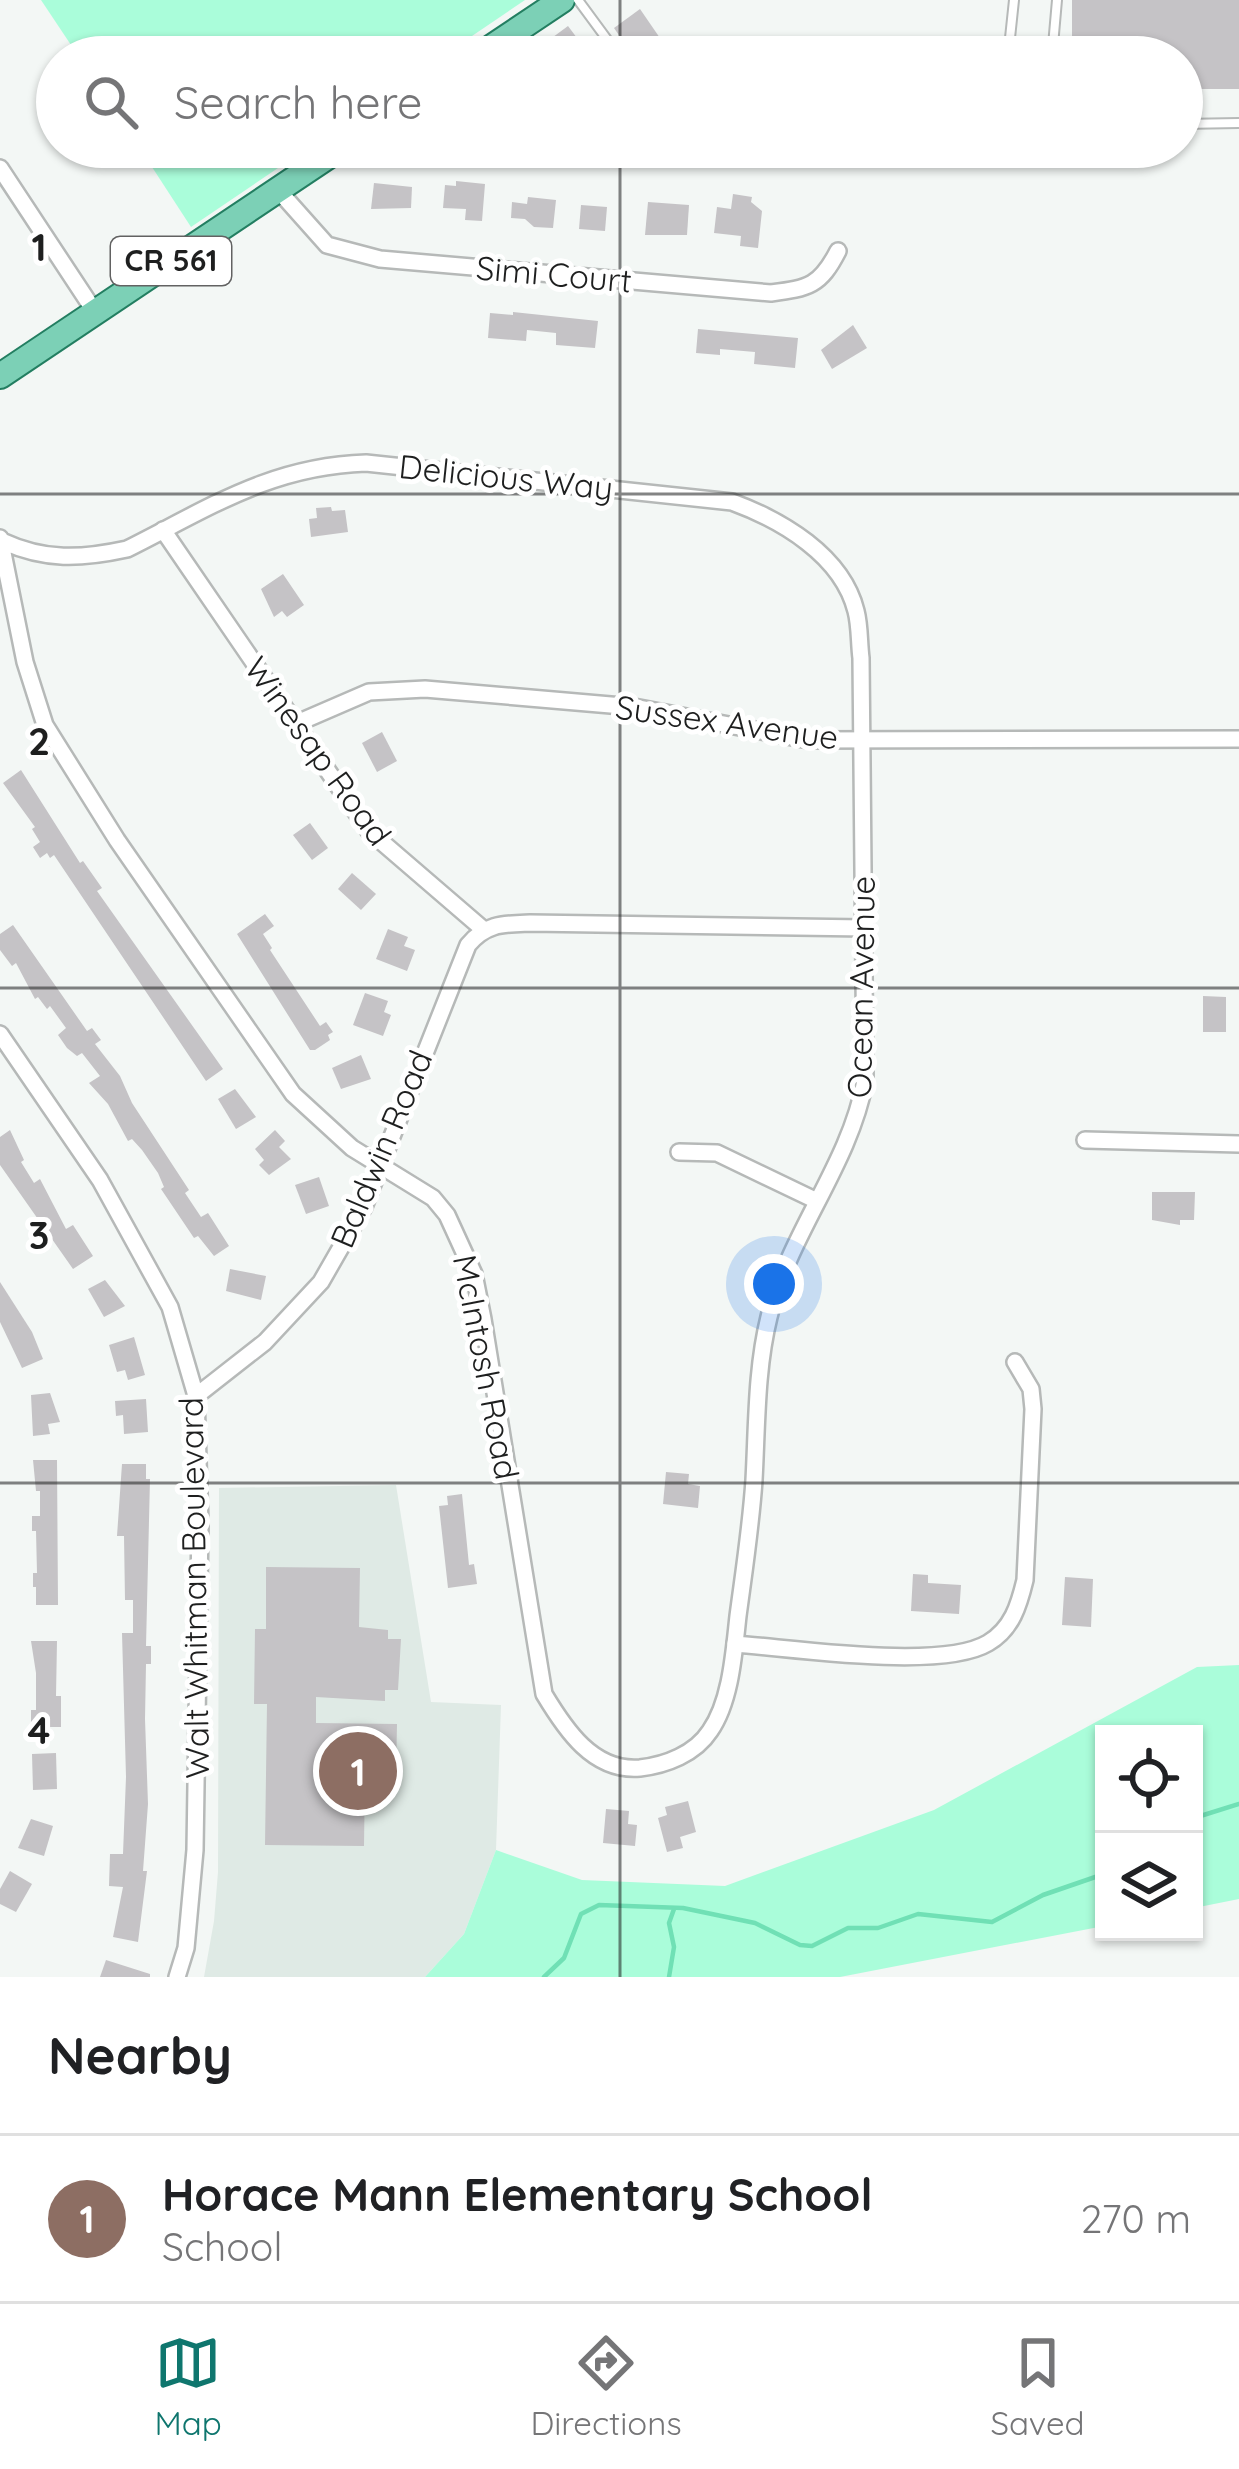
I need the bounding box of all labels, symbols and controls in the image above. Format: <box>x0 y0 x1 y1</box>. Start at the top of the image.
search box <box>36 36 1203 168</box>
icon: search <box>78 69 144 135</box>
text: Search here <box>174 74 422 130</box>
text: 1 <box>31 222 47 271</box>
road number: CR 561 <box>111 237 231 285</box>
street label: Simi Court <box>475 246 634 301</box>
street label: Delicious Way <box>397 445 615 508</box>
street label: Winesap Road <box>236 648 401 853</box>
street label: Sussex Avenue <box>613 686 841 757</box>
text: 2 <box>28 716 50 765</box>
street label: Ocean Avenue <box>838 875 883 1099</box>
street label: Baldwin Road <box>321 1044 441 1254</box>
text: 3 <box>29 1210 49 1259</box>
street label: McIntosh Road <box>445 1251 528 1483</box>
your location <box>744 1254 804 1314</box>
street label: Walt Whitman Boulevard <box>170 1397 217 1779</box>
text: 4 <box>28 1705 50 1754</box>
map controls <box>1095 1725 1203 1941</box>
button: locate <box>1095 1725 1203 1833</box>
pin: 1 <box>319 1726 397 1816</box>
button: layers <box>1095 1833 1203 1941</box>
text: Nearby <box>48 2023 232 2087</box>
text: Horace Mann Elementary School <box>162 2166 873 2222</box>
text: 1 <box>79 2194 95 2243</box>
text: 270 m <box>1081 2194 1191 2243</box>
text: School <box>162 2222 282 2271</box>
tab: Map <box>154 2330 222 2443</box>
tab: Directions <box>530 2330 682 2443</box>
tab: Saved <box>991 2330 1085 2443</box>

